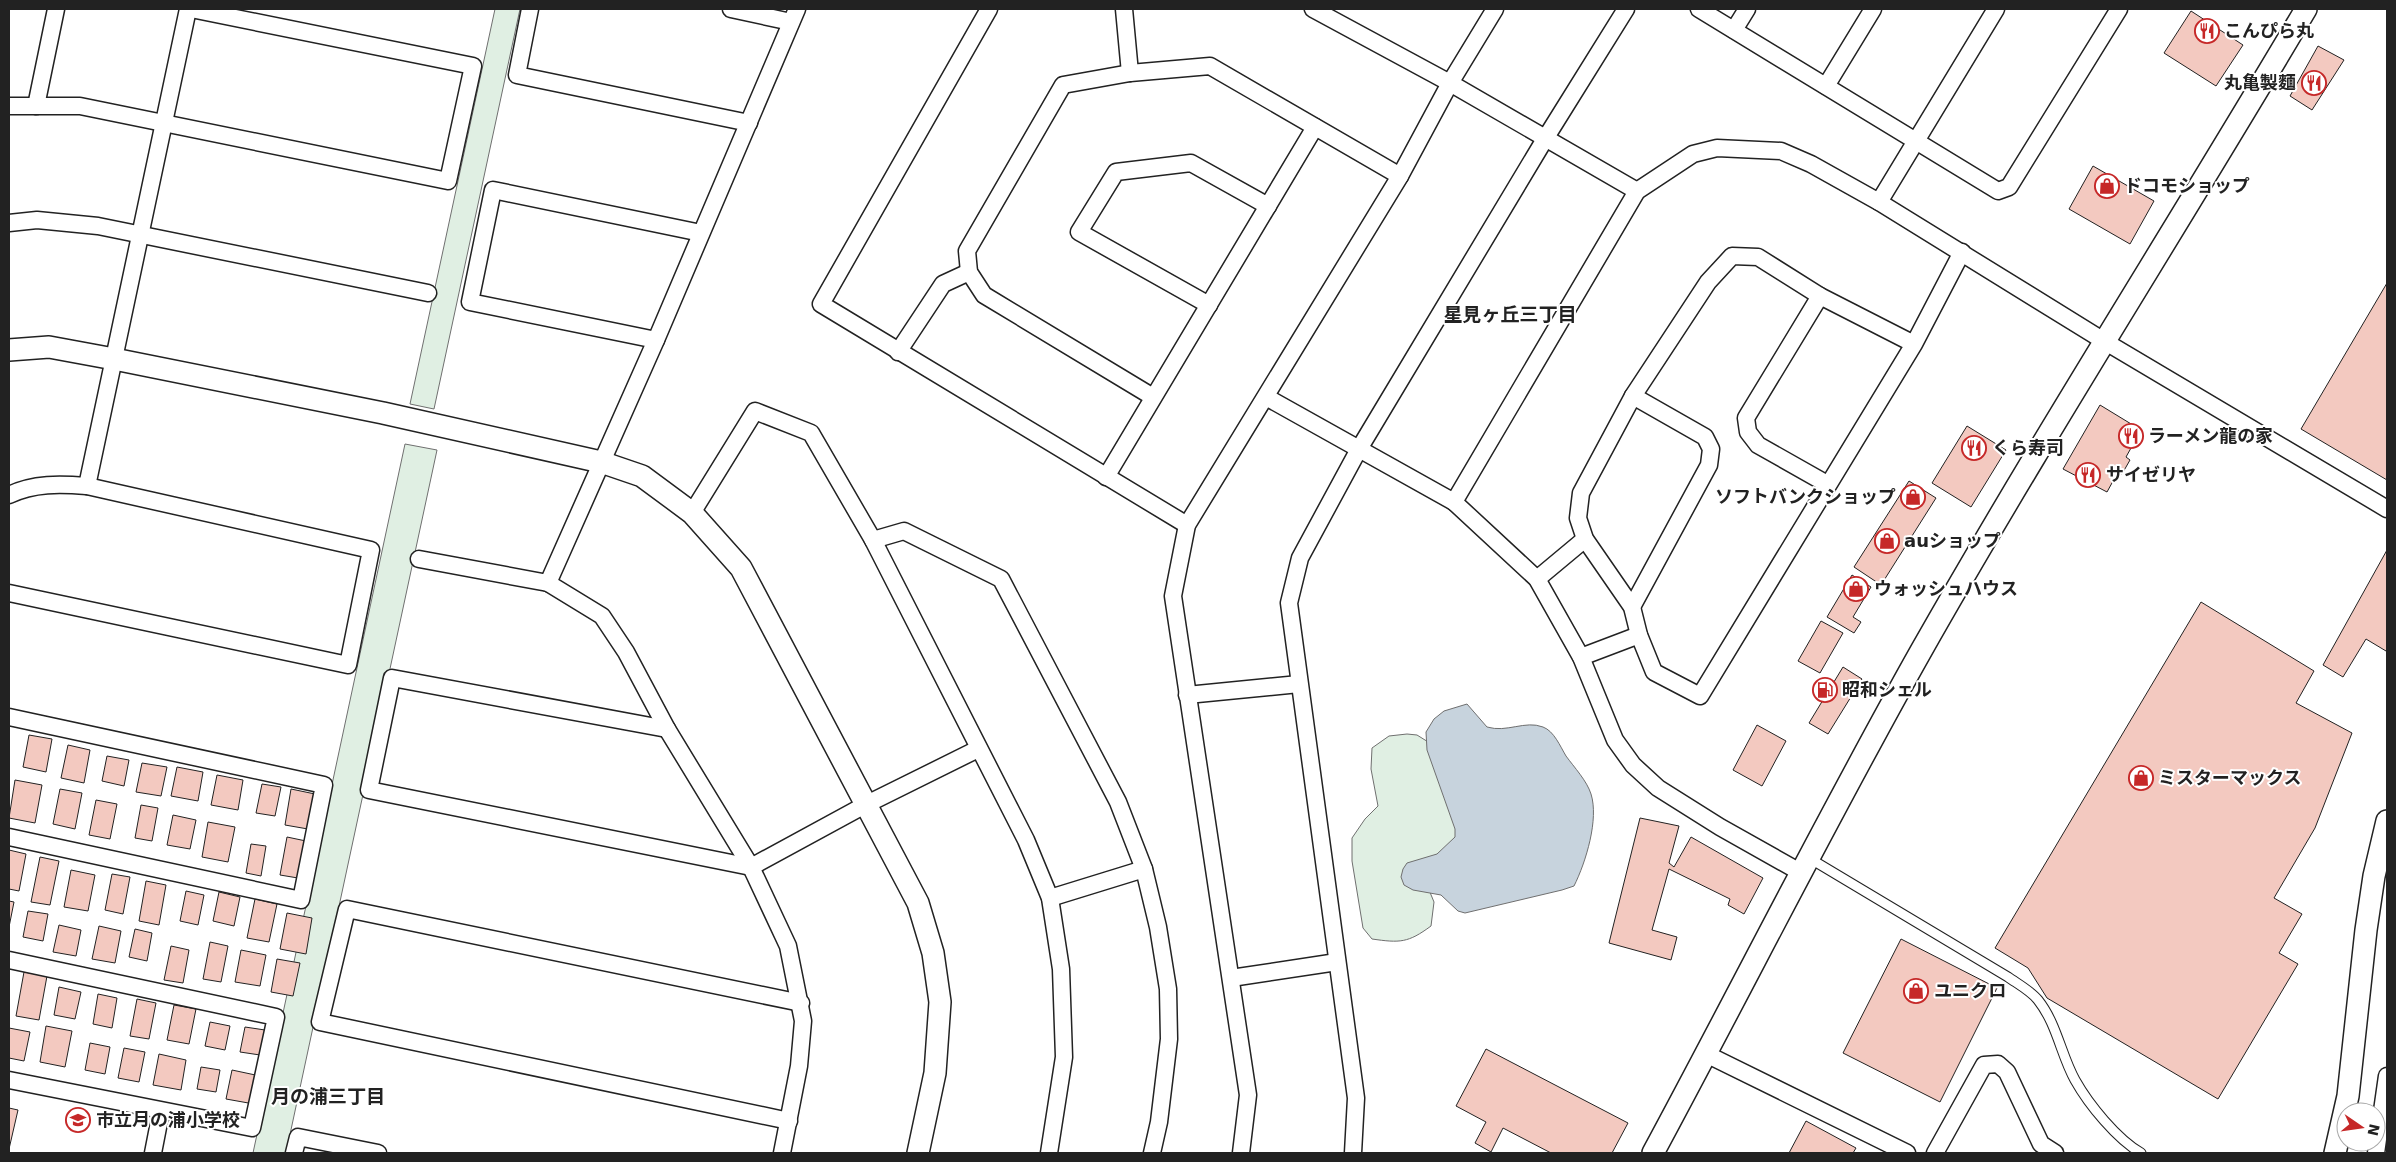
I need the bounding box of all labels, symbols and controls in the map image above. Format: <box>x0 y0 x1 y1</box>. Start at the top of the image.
restaurant icon: こんぴら丸 <box>2194 18 2220 44</box>
place label: こんぴら丸 <box>2224 20 2314 41</box>
restaurant icon: 丸亀製麵 <box>2301 70 2327 96</box>
place label: 丸亀製麵 <box>2224 72 2296 93</box>
shop icon: ドコモショップ <box>2094 173 2120 199</box>
place label: ドコモショップ <box>2124 175 2250 196</box>
district label: 星見ヶ丘三丁目 <box>1443 303 1577 325</box>
restaurant icon: ラーメン龍の家 <box>2118 423 2144 449</box>
place label: ラーメン龍の家 <box>2148 425 2273 446</box>
restaurant icon: くら寿司 <box>1961 435 1987 461</box>
place label: くら寿司 <box>1992 437 2064 458</box>
restaurant icon: サイゼリヤ <box>2075 462 2101 488</box>
place label: サイゼリヤ <box>2106 464 2196 485</box>
shop icon: ソフトバンクショップ <box>1900 484 1926 510</box>
place label: ソフトバンクショップ <box>1715 486 1896 507</box>
shop icon: auショップ <box>1874 528 1900 554</box>
place label: auショップ <box>1904 530 2001 551</box>
shop icon: ウォッシュハウス <box>1843 576 1869 602</box>
place label: ウォッシュハウス <box>1874 578 2018 599</box>
fuel station icon: 昭和シェル <box>1812 677 1838 703</box>
place label: 昭和シェル <box>1842 679 1932 700</box>
shop icon: ミスターマックス <box>2128 765 2154 791</box>
place label: ミスターマックス <box>2158 767 2301 788</box>
shop icon: ユニクロ <box>1903 978 1929 1004</box>
place label: ユニクロ <box>1934 980 2006 1001</box>
district label: 月の浦三丁目 <box>271 1085 385 1107</box>
north arrow <box>2336 1102 2386 1152</box>
school or university icon: 市立月の浦小学校 <box>65 1107 91 1133</box>
place label: 市立月の浦小学校 <box>96 1109 240 1130</box>
text: N <box>2365 1122 2383 1137</box>

